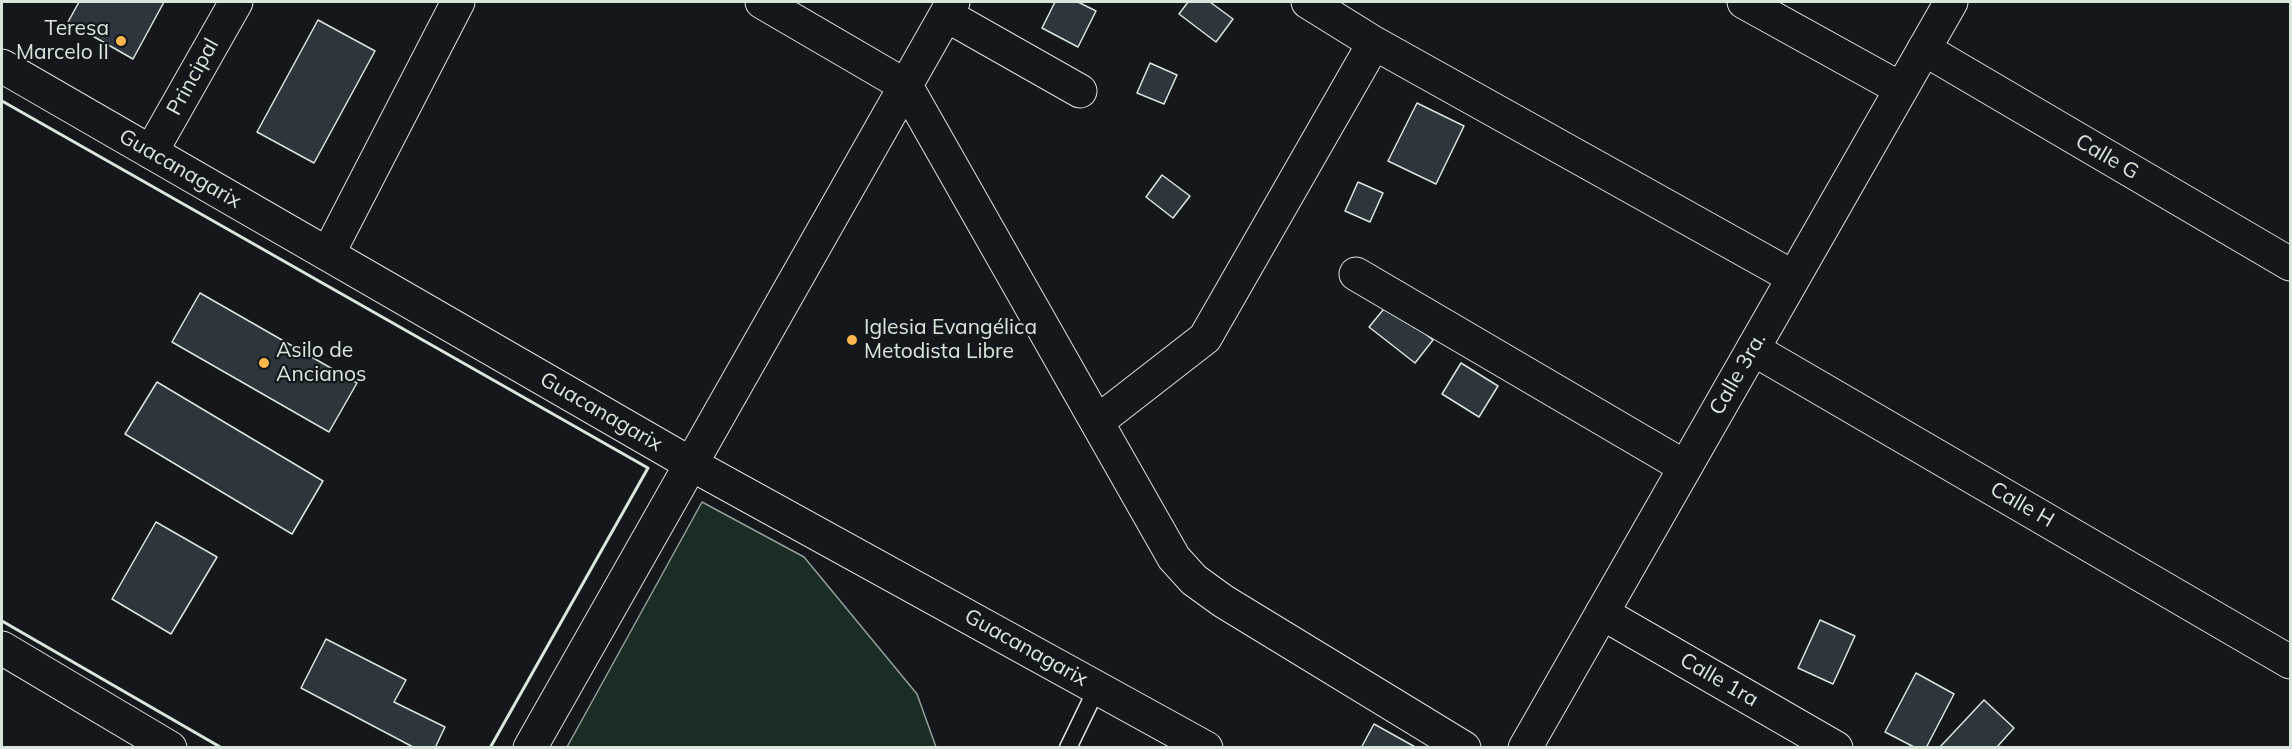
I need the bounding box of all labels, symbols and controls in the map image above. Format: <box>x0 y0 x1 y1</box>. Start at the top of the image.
place label: Teresa Marcelo II <box>16 16 109 66</box>
marker: Teresa Marcelo II <box>114 34 128 48</box>
street label: Principal <box>162 34 224 120</box>
street label: Guacanagarix <box>114 124 246 214</box>
street label: Calle G <box>2071 129 2143 185</box>
place label: Iglesia Evangélica Metodista Libre <box>864 315 1037 365</box>
street label: Calle 3ra. <box>1704 328 1772 420</box>
marker: Iglesia Evangélica Metodista Libre <box>845 333 859 347</box>
place label: Asilo de Ancianos <box>276 338 366 388</box>
marker: Asilo de Ancianos <box>257 356 271 370</box>
street label: Guacanagarix <box>535 367 667 457</box>
street label: Calle H <box>1986 477 2058 533</box>
street label: Guacanagarix <box>960 604 1092 692</box>
street label: Calle 1ra <box>1675 648 1763 712</box>

